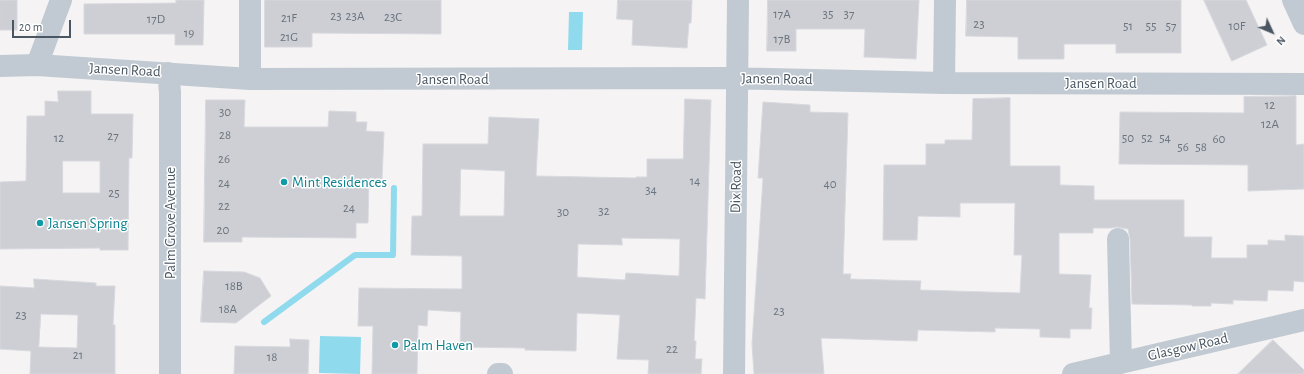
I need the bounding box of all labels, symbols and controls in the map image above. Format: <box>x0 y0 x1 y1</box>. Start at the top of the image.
house number: 17A <box>773 6 791 22</box>
house number: 35 <box>823 6 833 22</box>
house number: 37 <box>844 6 854 22</box>
house number: 23 <box>330 8 342 24</box>
house number: 23A <box>346 8 364 24</box>
house number: 23C <box>384 9 402 25</box>
house number: 21F <box>281 10 297 26</box>
house number: 17D <box>147 11 165 27</box>
scale bar <box>14 12 73 38</box>
north arrow <box>1252 12 1292 52</box>
house number: 23 <box>973 16 985 32</box>
house number: 51 <box>1123 18 1133 34</box>
house number: 55 <box>1146 18 1156 34</box>
house number: 57 <box>1166 18 1176 34</box>
house number: 10F <box>1229 18 1245 34</box>
text: 20 m <box>19 21 42 33</box>
house number: 19 <box>184 25 194 41</box>
house number: 21G <box>280 29 298 45</box>
house number: 17B <box>774 31 790 47</box>
text: N <box>1274 34 1288 47</box>
street label: Jansen Road <box>89 59 161 81</box>
street label: Jansen Road <box>741 69 813 89</box>
street label: Jansen Road <box>417 70 489 88</box>
street label: Jansen Road <box>1065 74 1137 92</box>
house number: 12 <box>1265 97 1275 113</box>
house number: 30 <box>219 104 231 120</box>
house number: 12A <box>1261 116 1279 132</box>
house number: 28 <box>219 127 231 143</box>
house number: 27 <box>107 128 119 144</box>
house number: 12 <box>54 130 64 146</box>
house number: 50 <box>1122 130 1134 146</box>
house number: 52 <box>1141 130 1153 146</box>
house number: 54 <box>1159 130 1171 146</box>
house number: 60 <box>1213 131 1225 147</box>
house number: 56 <box>1177 139 1189 155</box>
house number: 58 <box>1195 139 1207 155</box>
house number: 26 <box>218 151 230 167</box>
street label: Dix Road <box>727 161 745 213</box>
street label: Palm Grove Avenue <box>161 167 179 279</box>
place label: Mint Residences <box>292 173 387 191</box>
house number: 14 <box>690 173 700 189</box>
house number: 24 <box>218 175 230 191</box>
house number: 40 <box>823 176 837 192</box>
marker: Mint Residences <box>279 177 289 187</box>
house number: 34 <box>645 182 657 198</box>
house number: 25 <box>108 185 120 201</box>
house number: 22 <box>218 198 230 214</box>
house number: 24 <box>343 200 355 216</box>
house number: 32 <box>598 203 610 219</box>
house number: 30 <box>557 204 569 220</box>
place label: Jansen Spring <box>48 214 128 232</box>
marker: Jansen Spring <box>35 218 45 228</box>
house number: 20 <box>217 222 229 238</box>
house number: 18B <box>225 278 243 294</box>
house number: 18A <box>219 301 237 317</box>
house number: 23 <box>773 303 785 319</box>
house number: 23 <box>15 307 27 323</box>
street label: Glasgow Road <box>1146 329 1230 365</box>
place label: Palm Haven <box>403 336 473 354</box>
marker: Palm Haven <box>390 340 400 350</box>
house number: 22 <box>666 341 678 357</box>
house number: 21 <box>73 347 83 363</box>
house number: 18 <box>267 349 277 365</box>

